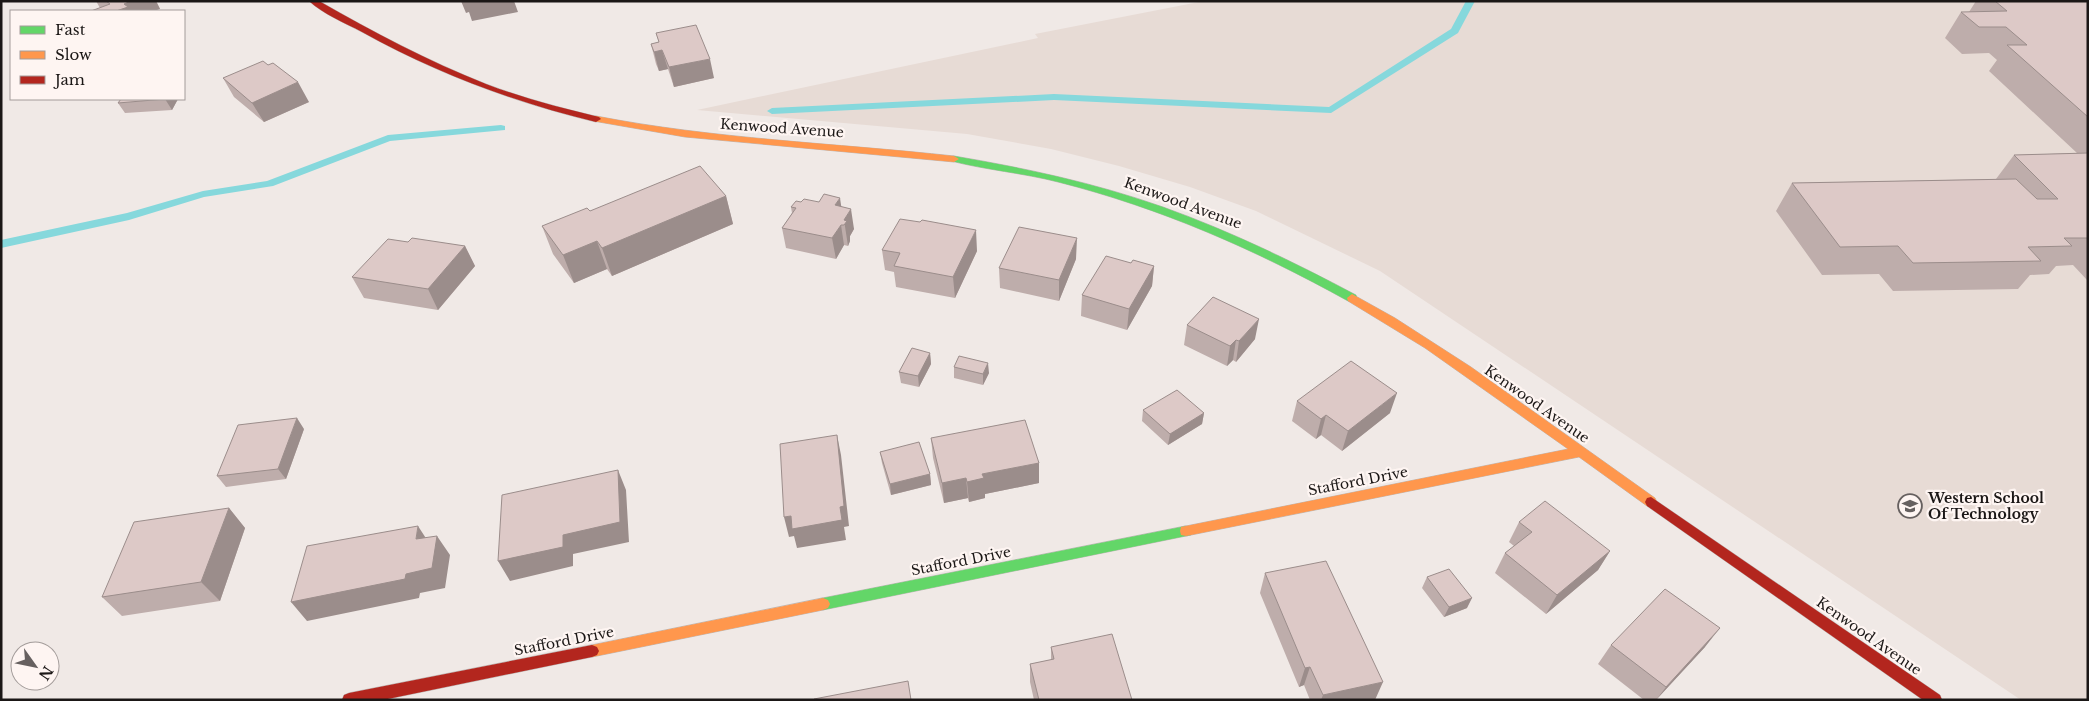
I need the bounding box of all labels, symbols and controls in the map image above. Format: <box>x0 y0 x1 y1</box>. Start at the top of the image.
legend <box>10 10 185 100</box>
text: Fast <box>55 20 86 39</box>
text: Slow <box>55 45 92 64</box>
text: Jam <box>53 70 85 89</box>
street label: Kenwood Avenue <box>719 115 845 141</box>
street label: Kenwood Avenue <box>1122 173 1244 233</box>
street label: Kenwood Avenue <box>1481 361 1593 447</box>
street label: Stafford Drive <box>1307 463 1409 499</box>
place label: Western School Of Technology <box>1927 489 2044 523</box>
school or university icon: Western School Of Technology <box>1897 493 1923 519</box>
street label: Stafford Drive <box>910 543 1012 579</box>
street label: Kenwood Avenue <box>1813 593 1925 679</box>
street label: Stafford Drive <box>513 623 615 659</box>
north arrow <box>10 641 60 691</box>
text: N <box>35 663 57 684</box>

